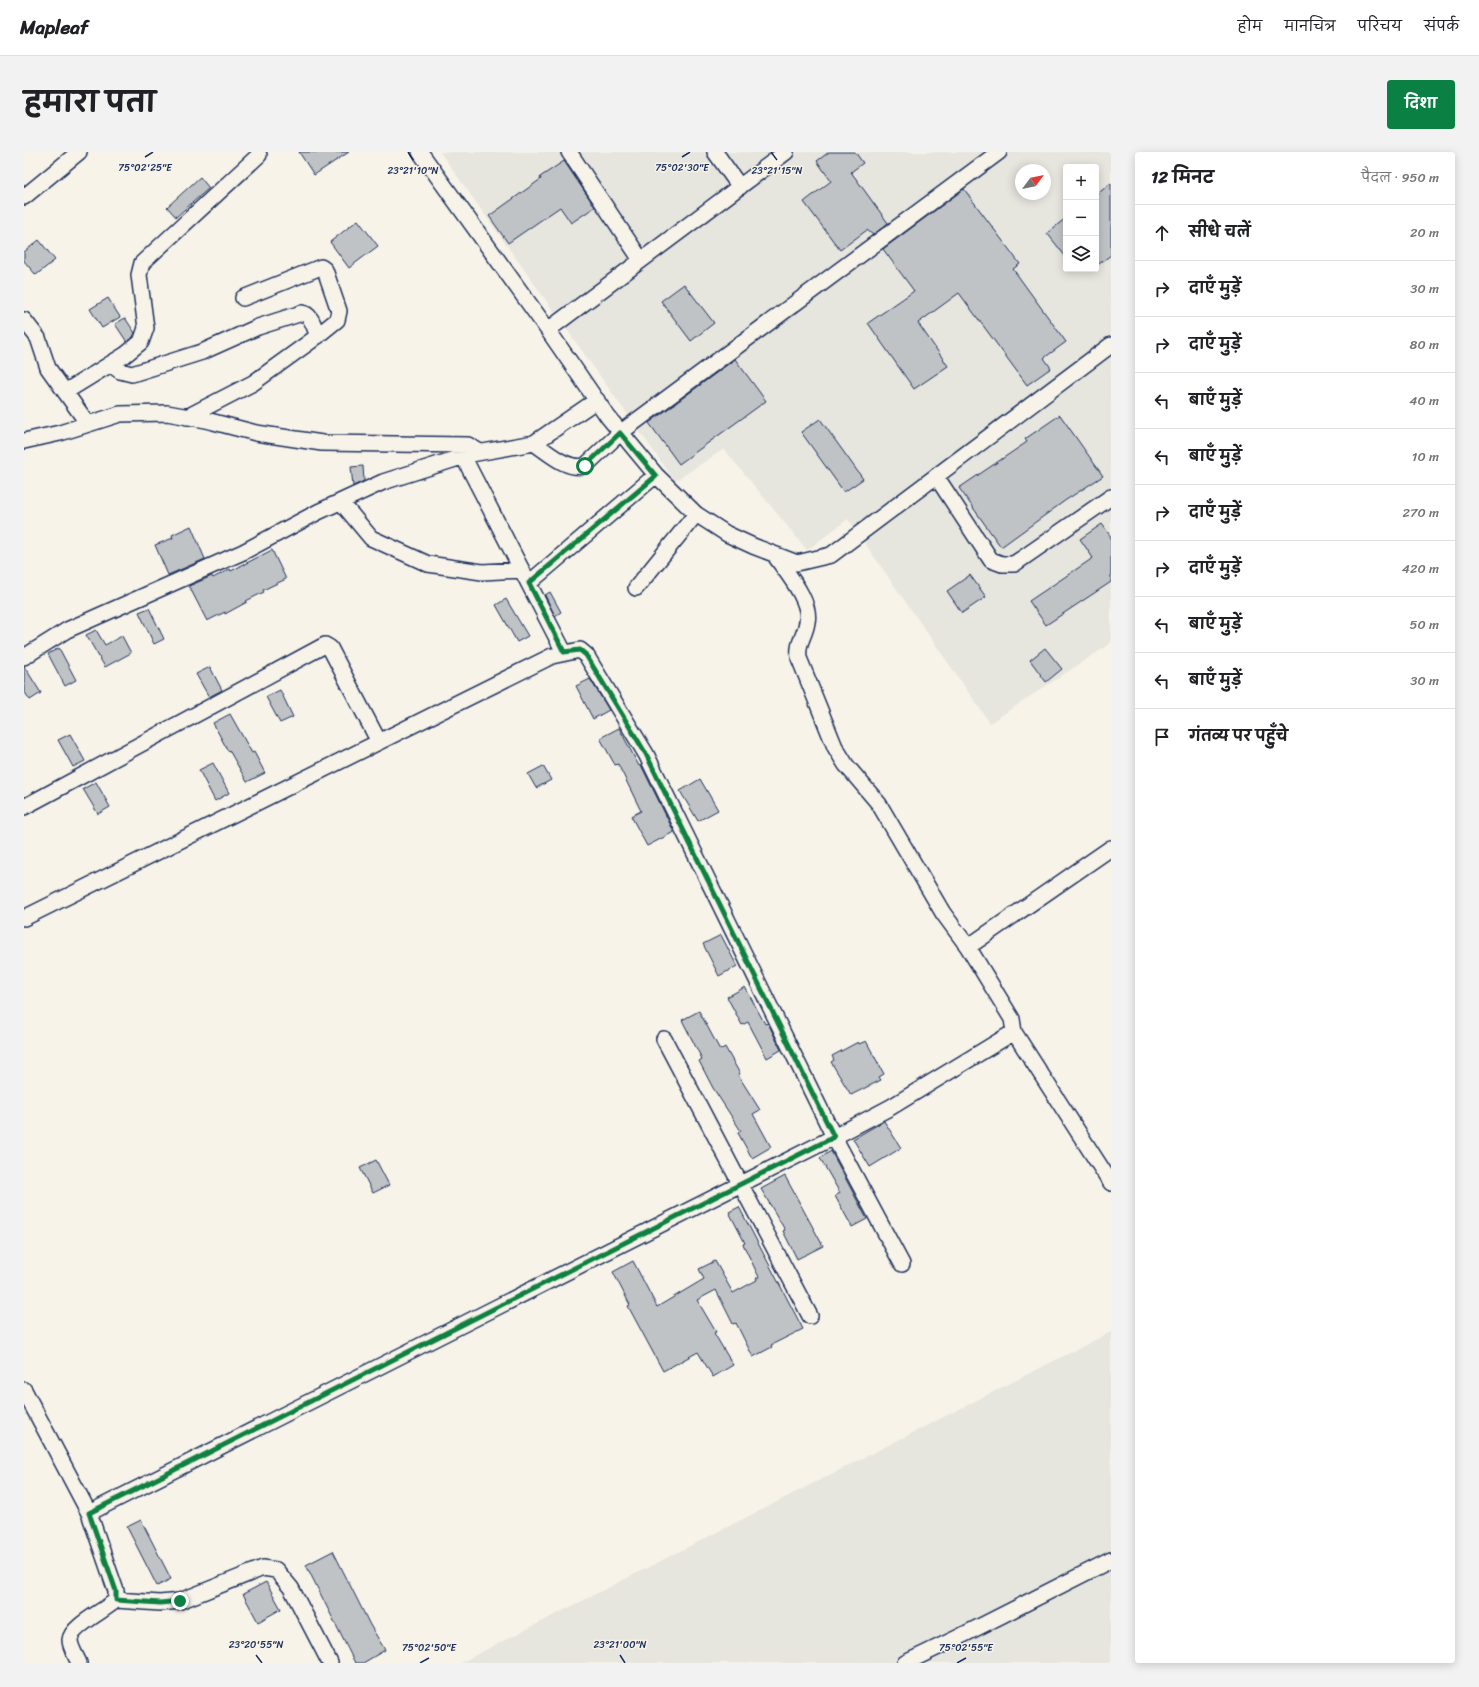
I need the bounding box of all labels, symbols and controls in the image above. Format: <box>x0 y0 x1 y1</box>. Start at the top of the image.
text: Mapleaf <box>20 11 88 44</box>
text: होम <box>1238 14 1262 39</box>
text: मानचित्र <box>1284 14 1336 39</box>
text: परिचय <box>1358 14 1402 39</box>
text: संपर्क <box>1424 14 1459 39</box>
text: हमारा पता <box>24 78 156 127</box>
button: दिशा <box>1387 80 1455 129</box>
text: 75°02'25"E <box>118 159 173 177</box>
text: 75°02'30"E <box>655 159 710 177</box>
text: 23°21'10"N <box>387 162 439 180</box>
text: 23°21'15"N <box>752 162 802 180</box>
text: 12 मिनट <box>1151 162 1214 192</box>
north arrow <box>1015 164 1051 200</box>
map controls <box>1063 164 1099 272</box>
button: + <box>1063 164 1099 200</box>
text: पैदल · 950 m <box>1361 166 1439 189</box>
button: − <box>1063 200 1099 236</box>
text: सीधे चलें <box>1189 219 1250 245</box>
text: 20 m <box>1410 221 1439 244</box>
icon: ahead <box>1151 222 1173 244</box>
button: layers <box>1063 236 1099 272</box>
text: दाएँ मुड़ें <box>1189 275 1241 301</box>
text: 30 m <box>1410 277 1439 300</box>
icon: right <box>1151 278 1173 300</box>
text: दाएँ मुड़ें <box>1189 331 1241 357</box>
text: 80 m <box>1410 333 1439 356</box>
icon: right <box>1151 334 1173 356</box>
text: बाएँ मुड़ें <box>1189 387 1242 413</box>
text: 40 m <box>1409 389 1439 412</box>
icon: left <box>1151 390 1173 412</box>
text: बाएँ मुड़ें <box>1189 443 1242 469</box>
text: 10 m <box>1412 445 1439 468</box>
icon: left <box>1151 446 1173 468</box>
route start <box>576 457 594 475</box>
text: दाएँ मुड़ें <box>1189 499 1241 525</box>
text: 270 m <box>1402 501 1439 524</box>
icon: right <box>1151 502 1173 524</box>
text: दाएँ मुड़ें <box>1189 555 1241 581</box>
text: 420 m <box>1402 557 1439 580</box>
icon: right <box>1151 558 1173 580</box>
text: बाएँ मुड़ें <box>1189 611 1242 637</box>
text: 50 m <box>1409 613 1439 636</box>
icon: left <box>1151 614 1173 636</box>
text: बाएँ मुड़ें <box>1189 667 1242 693</box>
text: 30 m <box>1410 669 1439 692</box>
icon: left <box>1151 670 1173 692</box>
text: गंतव्य पर पहुँचे <box>1189 723 1288 749</box>
icon: arrive <box>1151 726 1173 748</box>
route end <box>171 1592 189 1610</box>
text: 23°20'55"N <box>229 1636 283 1654</box>
text: 23°21'00"N <box>593 1636 647 1654</box>
text: 75°02'50"E <box>402 1639 457 1657</box>
text: 75°02'55"E <box>939 1639 994 1657</box>

